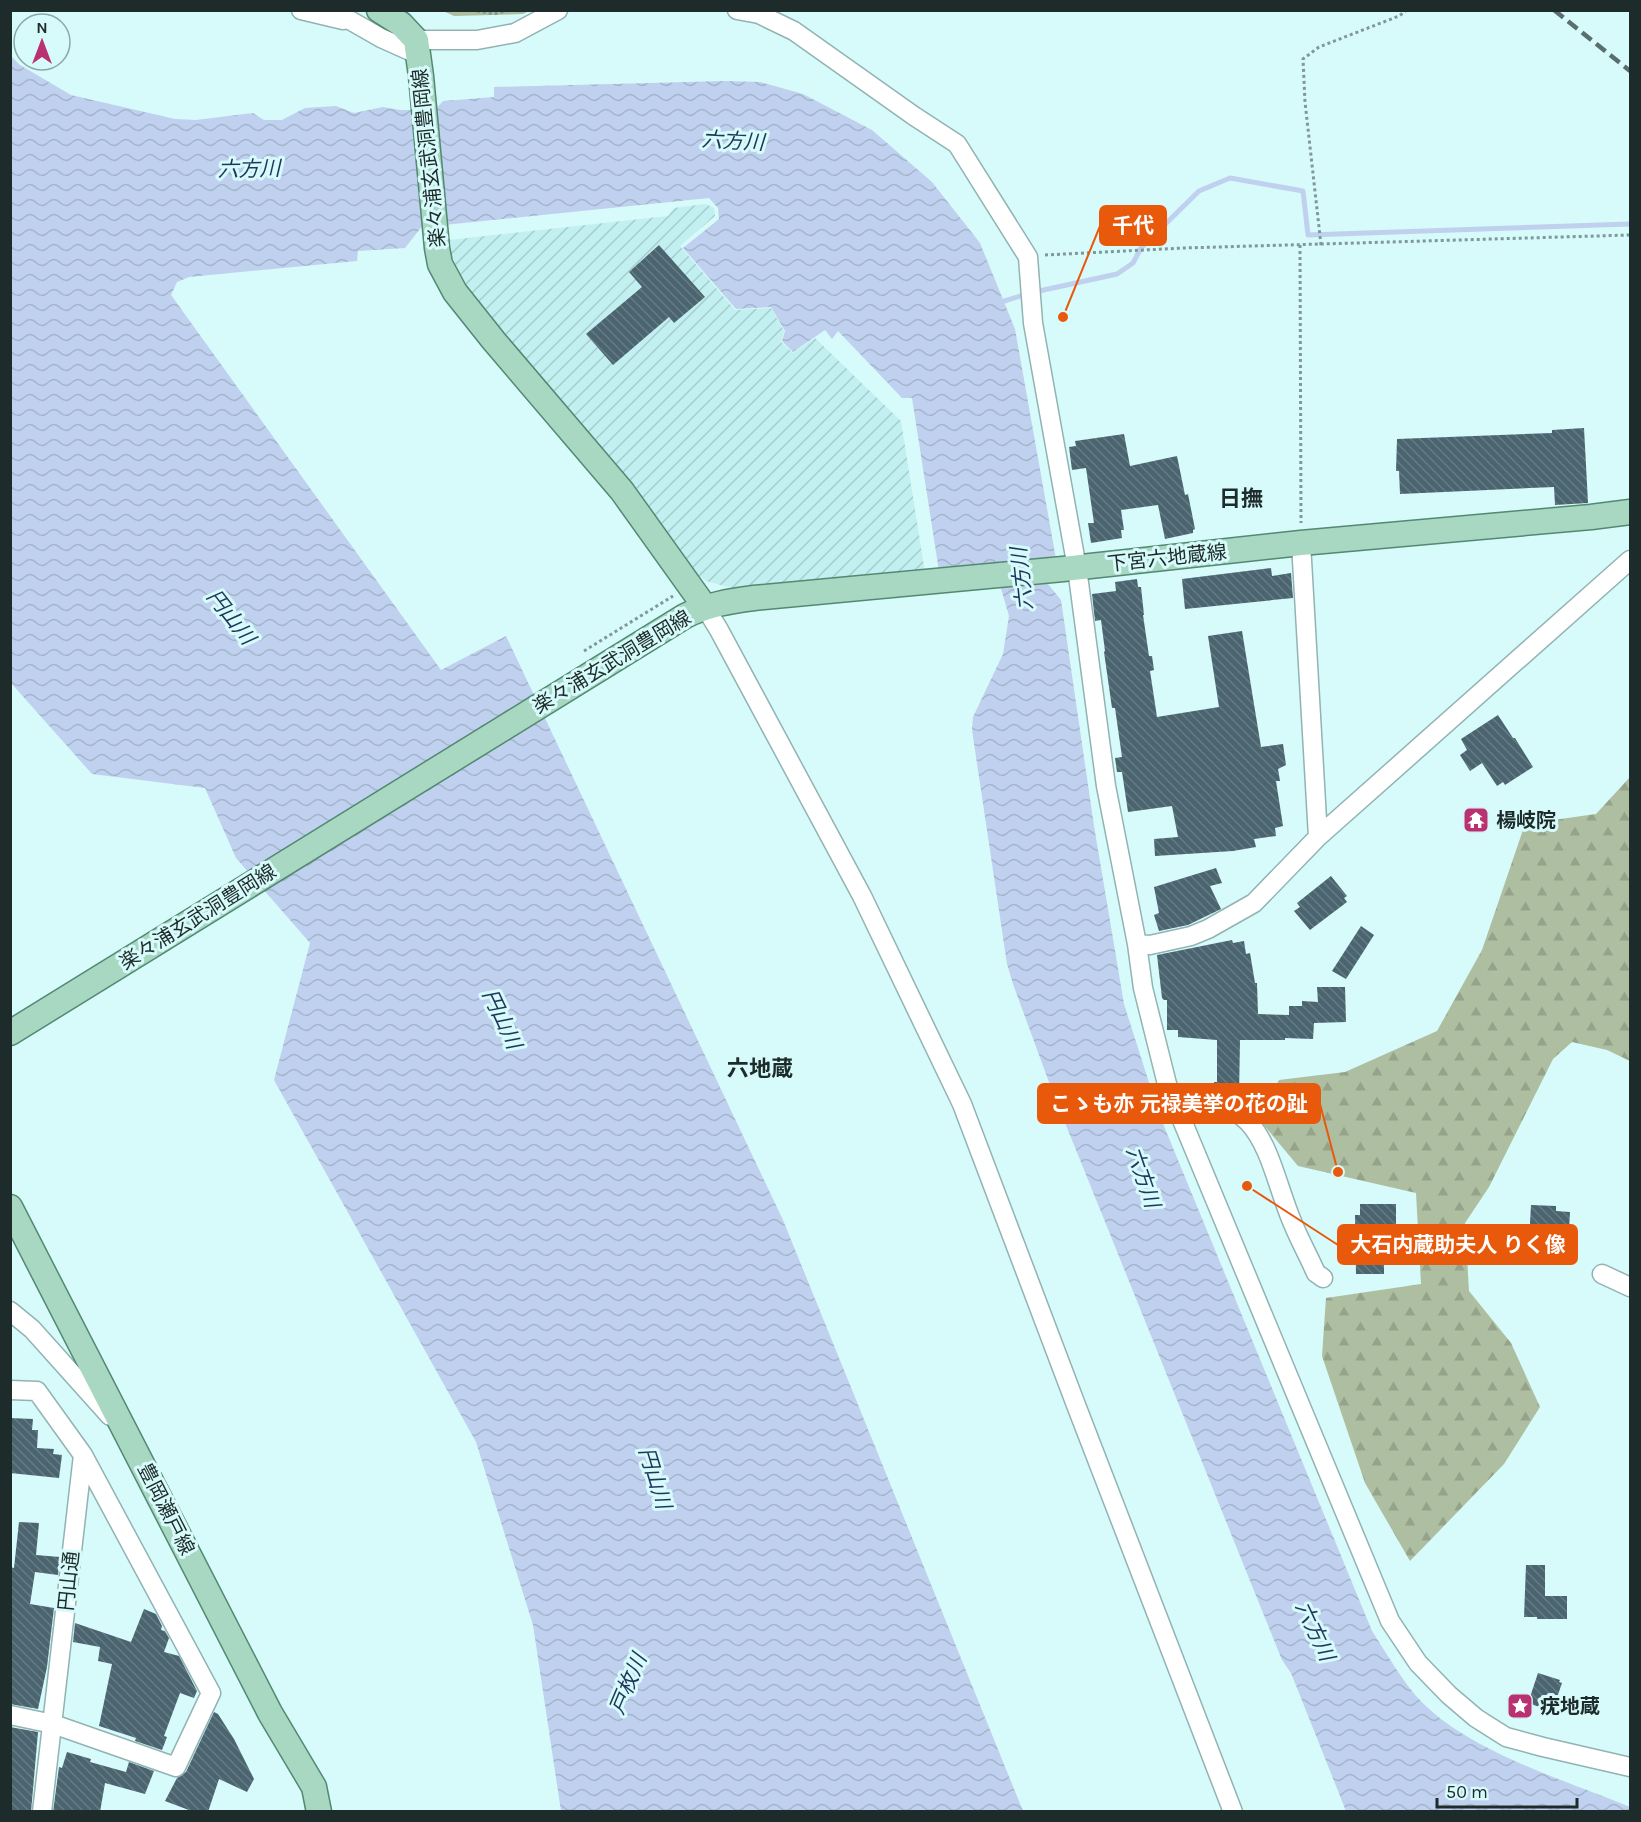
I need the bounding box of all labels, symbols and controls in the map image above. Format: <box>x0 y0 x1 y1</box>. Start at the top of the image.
north arrow <box>12 12 72 72</box>
text: N <box>36 18 48 37</box>
street label: 楽々浦玄武洞豊岡線 <box>408 67 450 249</box>
water label: 六方川 <box>701 127 767 155</box>
water label: 六方川 <box>217 156 283 182</box>
callout: 千代 <box>1100 206 1166 245</box>
text: 千代 <box>1112 214 1154 238</box>
district label: 日撫 <box>1219 486 1263 512</box>
street label: 下宮六地蔵線 <box>1106 540 1228 576</box>
water label: 六方川 <box>1007 544 1037 612</box>
water label: 円山川 <box>202 585 261 651</box>
street label: 楽々浦玄武洞豊岡線 <box>529 606 695 718</box>
temple icon: 楊岐院 <box>1461 805 1491 835</box>
place label: 楊岐院 <box>1496 809 1556 832</box>
street label: 楽々浦玄武洞豊岡線 <box>116 860 280 974</box>
water label: 円山川 <box>478 985 527 1054</box>
district label: 六地蔵 <box>727 1056 793 1082</box>
callout: こゝも亦 元禄美挙の花の趾 <box>1038 1084 1320 1123</box>
text: こゝも亦 元禄美挙の花の趾 <box>1050 1092 1308 1116</box>
water label: 六方川 <box>1121 1143 1165 1213</box>
callout: 大石内蔵助夫人 りく像 <box>1338 1225 1577 1264</box>
text: 大石内蔵助夫人 りく像 <box>1350 1233 1566 1257</box>
water label: 円山川 <box>634 1444 676 1514</box>
street label: 豊岡瀬戸線 <box>133 1459 199 1559</box>
street label: 円山通 <box>54 1550 84 1612</box>
water label: 六方川 <box>1291 1597 1340 1666</box>
water label: 戸枚川 <box>605 1648 652 1718</box>
place icon: 疣地蔵 <box>1505 1691 1535 1721</box>
place label: 疣地蔵 <box>1540 1695 1600 1718</box>
scale bar <box>1437 1771 1576 1809</box>
text: 50 m <box>1446 1781 1488 1803</box>

